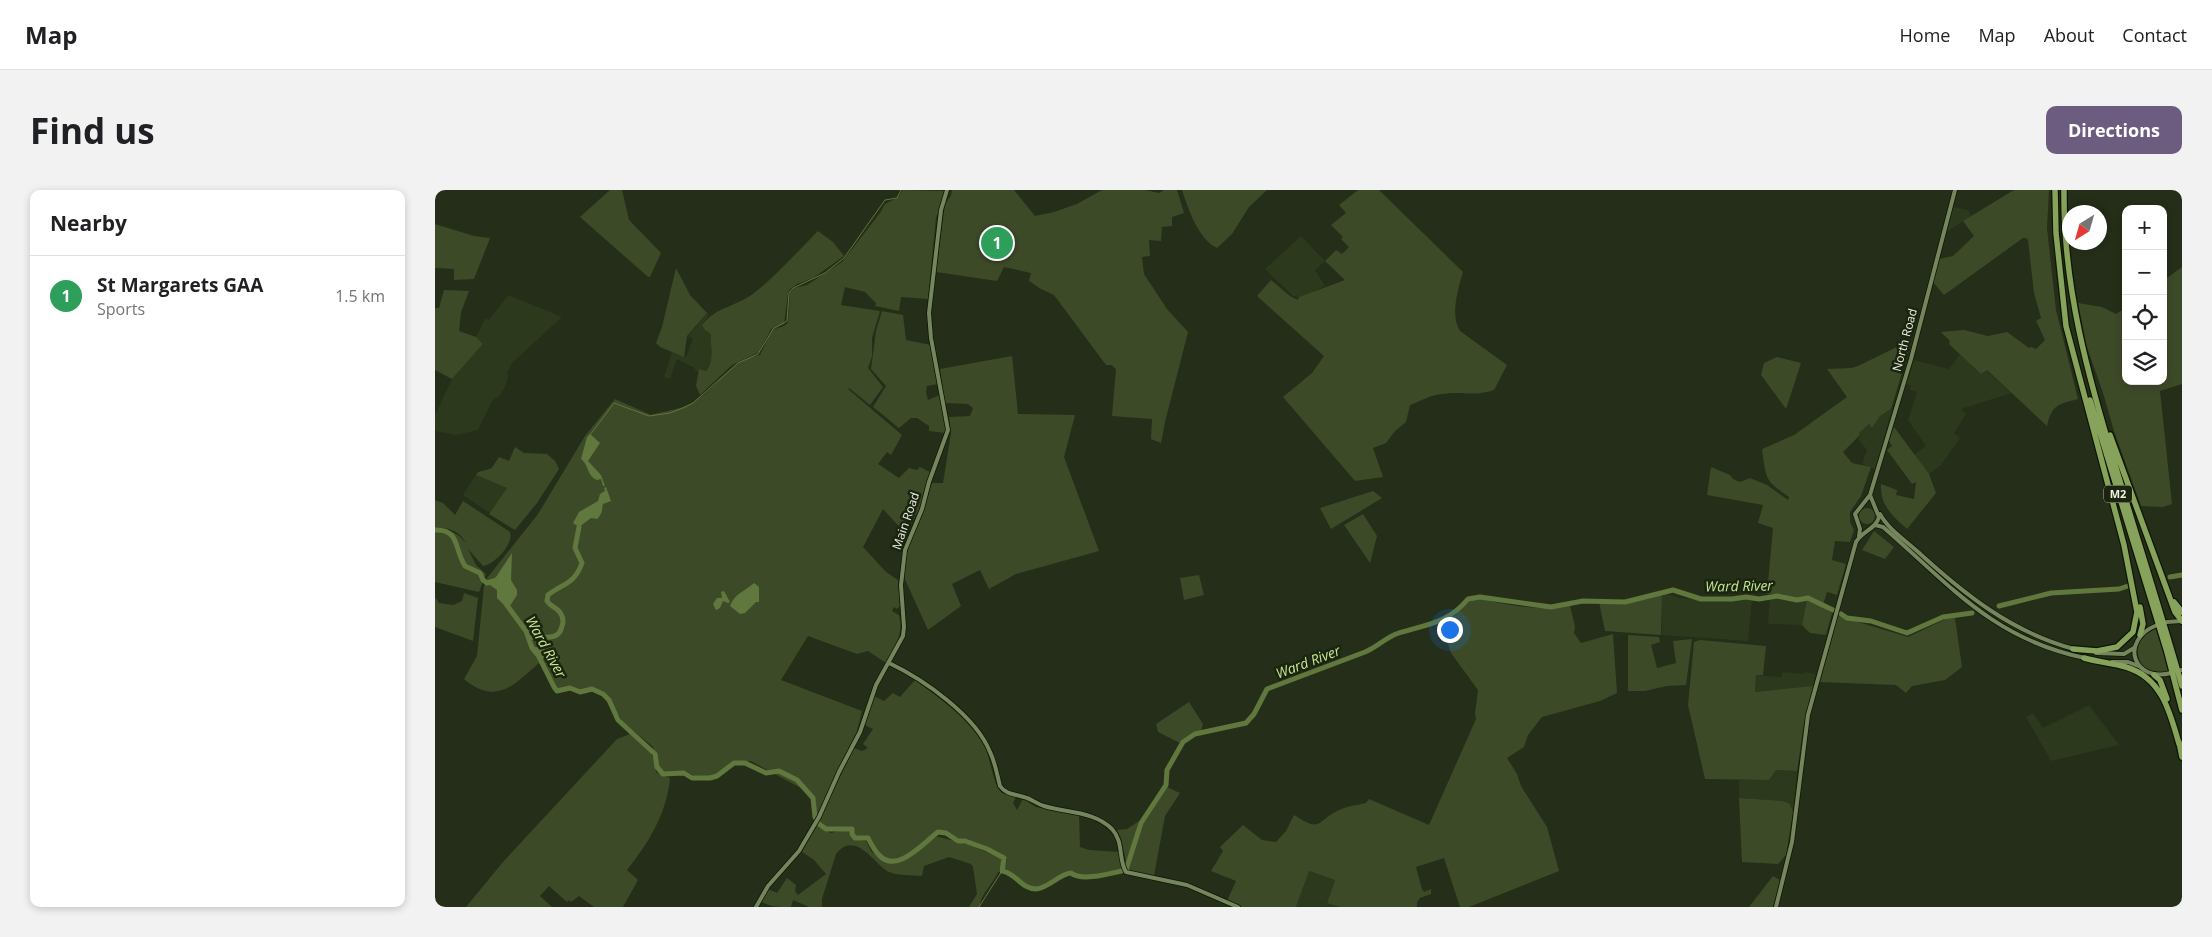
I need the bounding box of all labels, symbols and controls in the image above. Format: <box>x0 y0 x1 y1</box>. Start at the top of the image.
text: Map <box>25 18 77 51</box>
text: Home <box>1900 23 1950 47</box>
text: Map <box>1978 23 2016 47</box>
text: About <box>2044 23 2094 47</box>
text: Contact <box>2122 23 2187 47</box>
button: Directions <box>2046 106 2182 154</box>
text: Find us <box>30 107 155 154</box>
north arrow <box>2062 205 2107 250</box>
map controls <box>2122 205 2167 385</box>
button: + <box>2122 205 2167 250</box>
text: Nearby <box>50 209 127 237</box>
pin: 1 <box>981 224 1013 262</box>
button: − <box>2122 250 2167 295</box>
text: St Margarets GAA <box>97 272 263 298</box>
text: 1 <box>61 285 71 307</box>
text: 1.5 km <box>335 285 385 307</box>
button: locate <box>2122 295 2167 340</box>
text: Sports <box>97 298 145 320</box>
street label: North Road <box>1888 306 1921 373</box>
button: layers <box>2122 340 2167 385</box>
road number: M2 <box>2104 486 2132 502</box>
street label: Main Road <box>888 490 923 552</box>
water label: Ward River <box>1705 575 1773 596</box>
water label: Ward River <box>522 613 571 681</box>
your location <box>1437 617 1463 643</box>
water label: Ward River <box>1273 640 1343 683</box>

